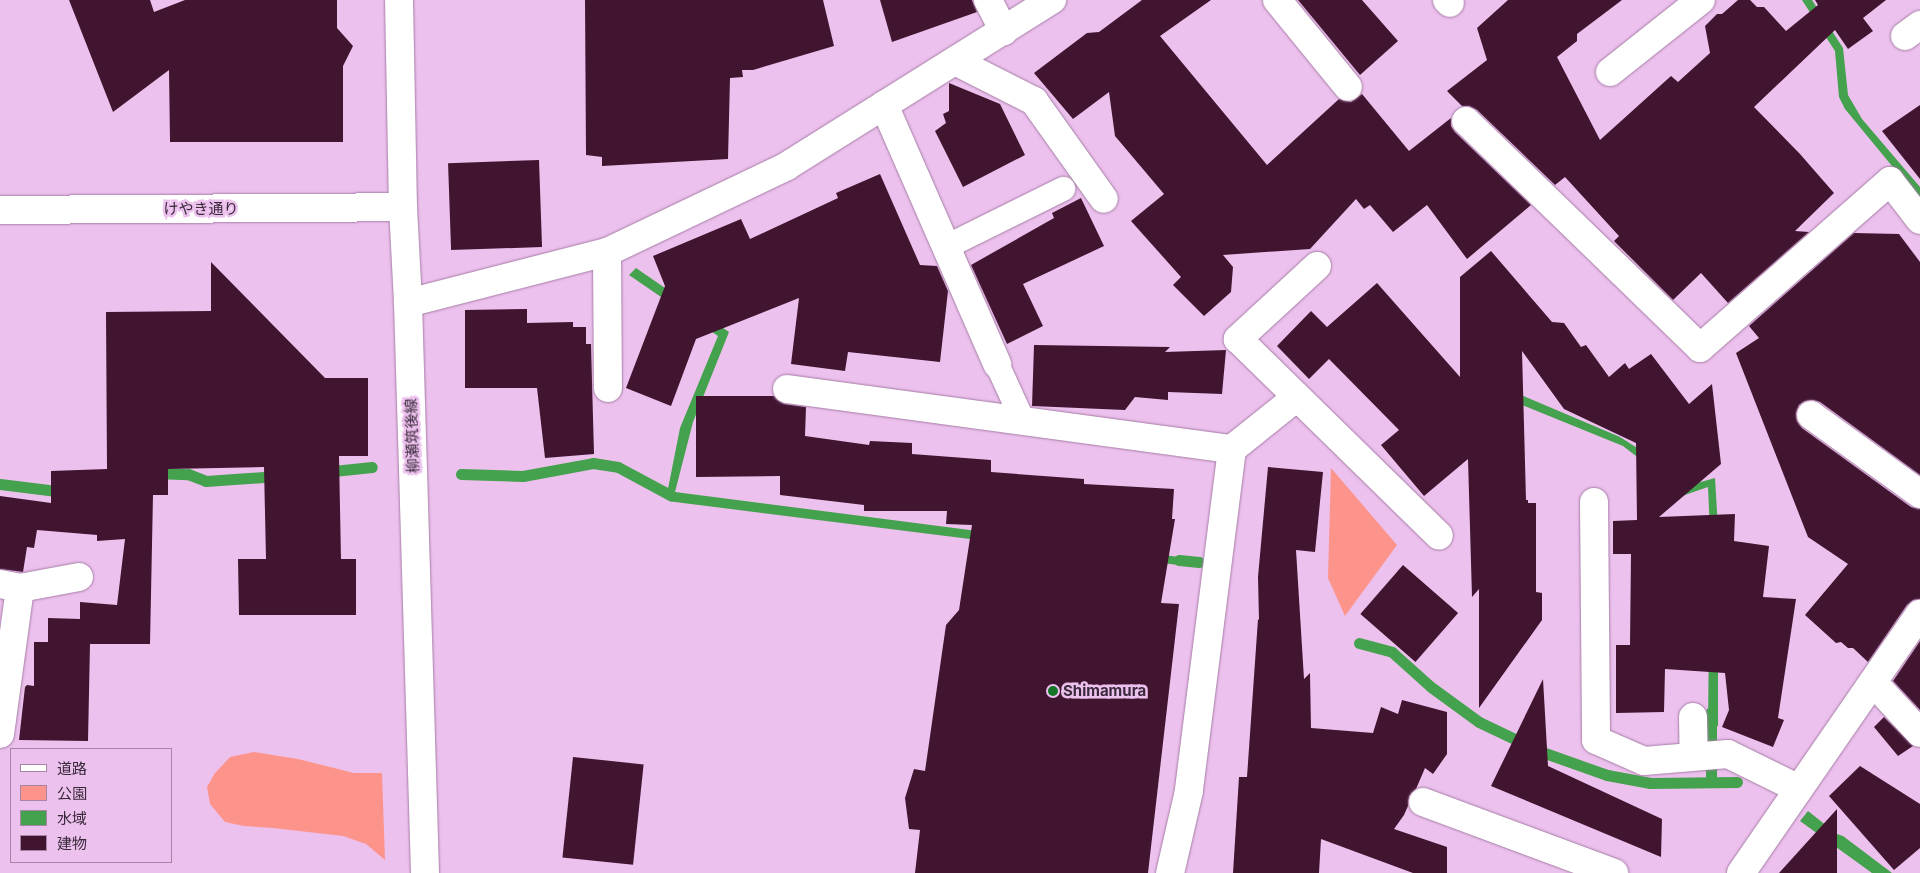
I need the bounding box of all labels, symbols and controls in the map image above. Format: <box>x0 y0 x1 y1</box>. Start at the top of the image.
street label: けやき通り <box>164 200 238 218</box>
street label: 柳瀬筑後線 <box>402 398 422 474</box>
place label: Shimamura <box>1063 682 1146 700</box>
marker: Shimamura <box>1047 685 1059 697</box>
legend <box>10 748 172 863</box>
text: 道路 <box>57 759 87 778</box>
text: 公園 <box>57 784 87 803</box>
text: 水域 <box>57 809 87 828</box>
text: 建物 <box>57 834 87 853</box>

